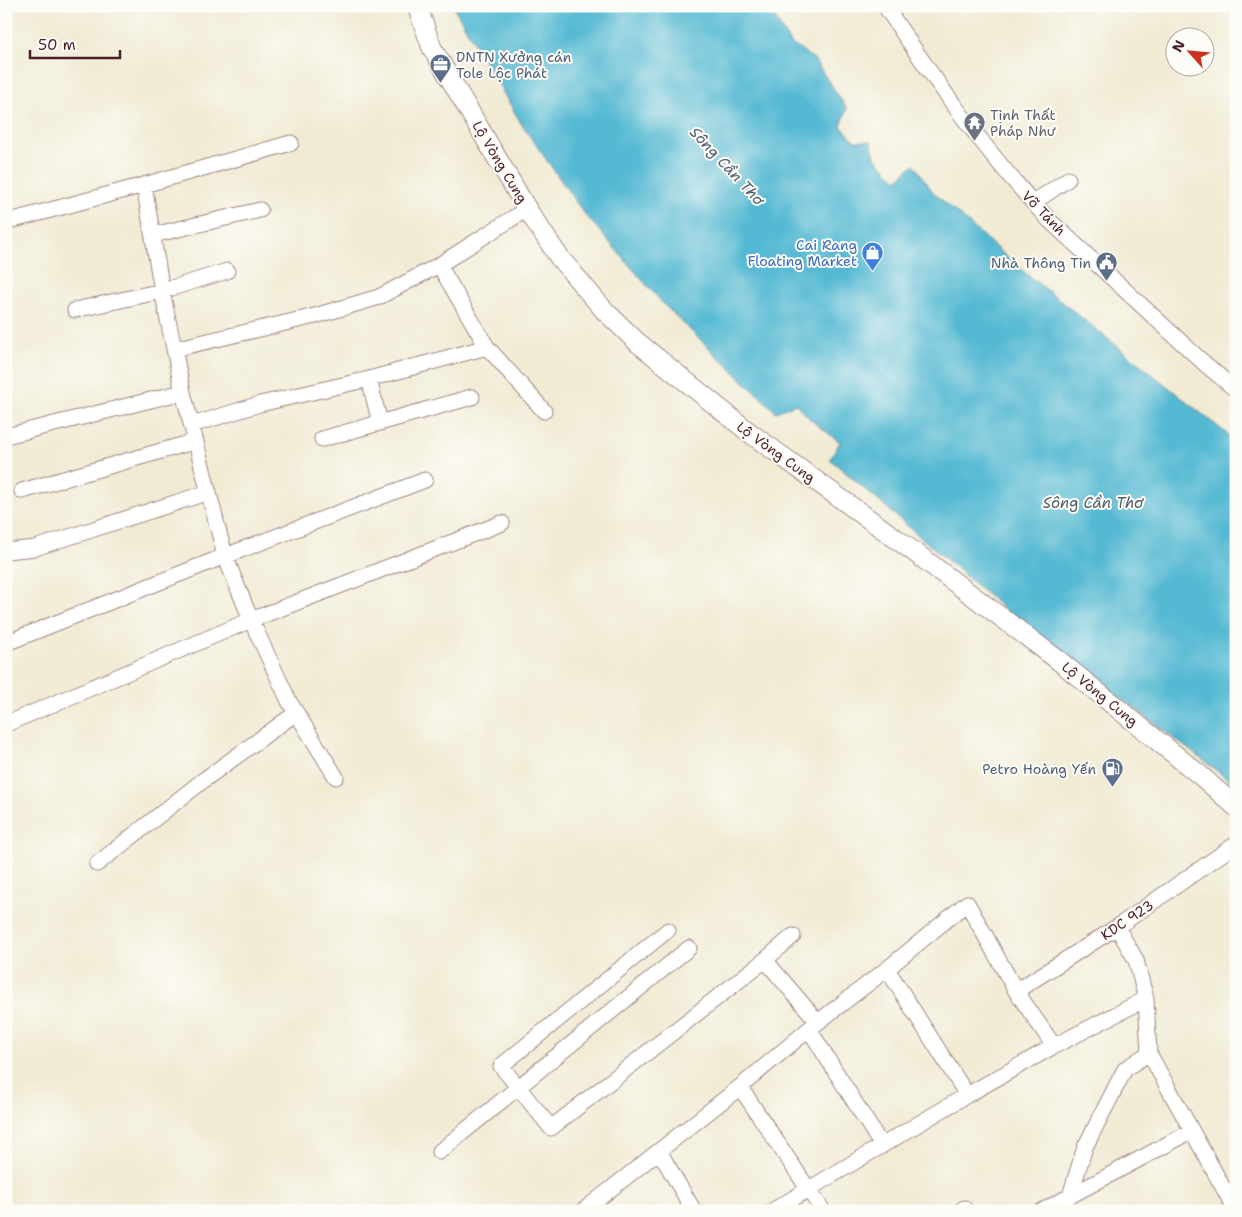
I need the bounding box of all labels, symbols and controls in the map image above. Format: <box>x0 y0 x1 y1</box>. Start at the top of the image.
scale bar <box>30 28 120 60</box>
north arrow <box>1164 28 1214 78</box>
text: 50 m <box>38 35 76 55</box>
text: N <box>1168 37 1189 55</box>
place label: DNTN Xưởng cán Tole Lộc Phát <box>456 48 572 82</box>
office icon: DNTN Xưởng cán Tole Lộc Phát <box>428 53 452 84</box>
place label: Tịnh Thất Pháp Như <box>990 106 1056 140</box>
temple icon: Tịnh Thất Pháp Như <box>962 111 986 142</box>
street label: Lộ Vòng Cung <box>468 117 532 207</box>
water label: Sông Cần Thơ <box>685 122 769 210</box>
street label: Võ Tánh <box>1018 187 1070 239</box>
place label: Cai Rang Floating Market <box>748 236 857 270</box>
shop icon: Cai Rang Floating Market <box>861 241 885 272</box>
public building icon: Nhà Thông Tin <box>1095 251 1119 282</box>
place label: Nhà Thông Tin <box>991 254 1091 272</box>
street label: Lộ Vòng Cung <box>733 417 819 487</box>
water label: Sông Cần Thơ <box>1043 493 1144 513</box>
street label: Lộ Vòng Cung <box>1058 658 1142 730</box>
fuel station icon: Petro Hoàng Yến <box>1100 757 1124 788</box>
place label: Petro Hoàng Yến <box>982 760 1096 778</box>
street label: KDC 923 <box>1097 896 1157 944</box>

